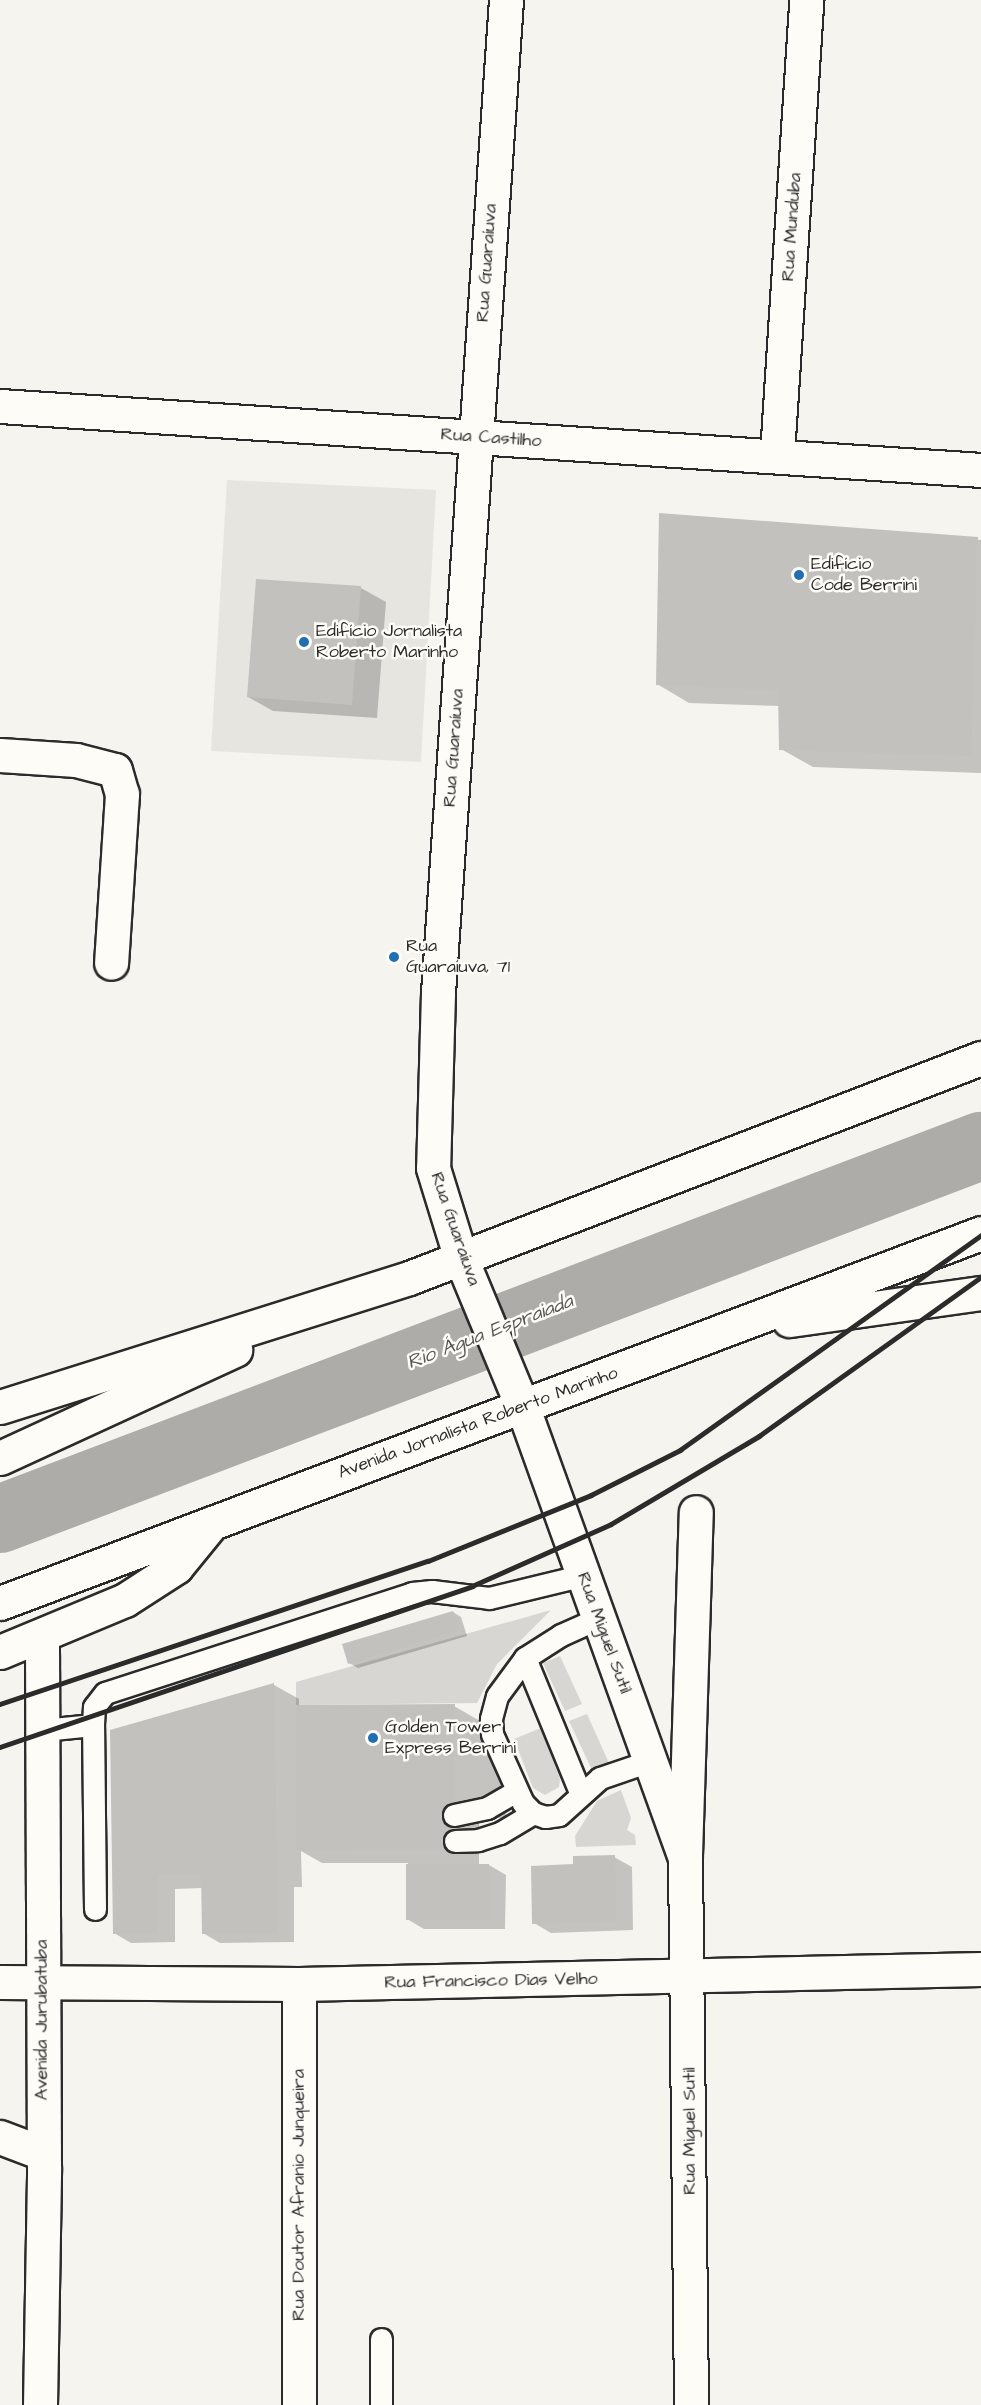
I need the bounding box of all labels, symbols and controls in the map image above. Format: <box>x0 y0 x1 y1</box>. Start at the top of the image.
street label: Rua Munduba <box>777 172 807 282</box>
street label: Rua Guaraíuva <box>472 203 502 323</box>
street label: Rua Castilho <box>440 424 542 452</box>
place label: Edifício Code Berrini <box>811 554 917 596</box>
marker: Edifício Code Berrini <box>792 568 806 582</box>
place label: Edifício Jornalista Roberto Marinho <box>316 621 462 664</box>
marker: Edifício Jornalista Roberto Marinho <box>297 635 311 649</box>
street label: Rua Guaraíuva <box>439 688 469 808</box>
place label: Rua Guaraiuva, 71 <box>406 936 510 978</box>
marker: Rua Guaraiuva, 71 <box>387 950 401 964</box>
street label: Rua Guaraíuva <box>425 1169 485 1289</box>
water label: Rio Água Espraiada <box>404 1289 576 1375</box>
street label: Avenida Jornalista Roberto Marinho <box>335 1362 621 1484</box>
street label: Rua Miguel Sutil <box>572 1569 636 1697</box>
place label: Golden Tower Express Berrini <box>385 1717 516 1760</box>
marker: Golden Tower Express Berrini <box>366 1731 380 1745</box>
street label: Avenida Jurubatuba <box>31 1940 53 2100</box>
street label: Rua Francisco Dias Velho <box>384 1968 598 1994</box>
street label: Rua Miguel Sutil <box>679 2067 701 2195</box>
street label: Rua Doutor Afranio Junqueira <box>288 2069 310 2321</box>

